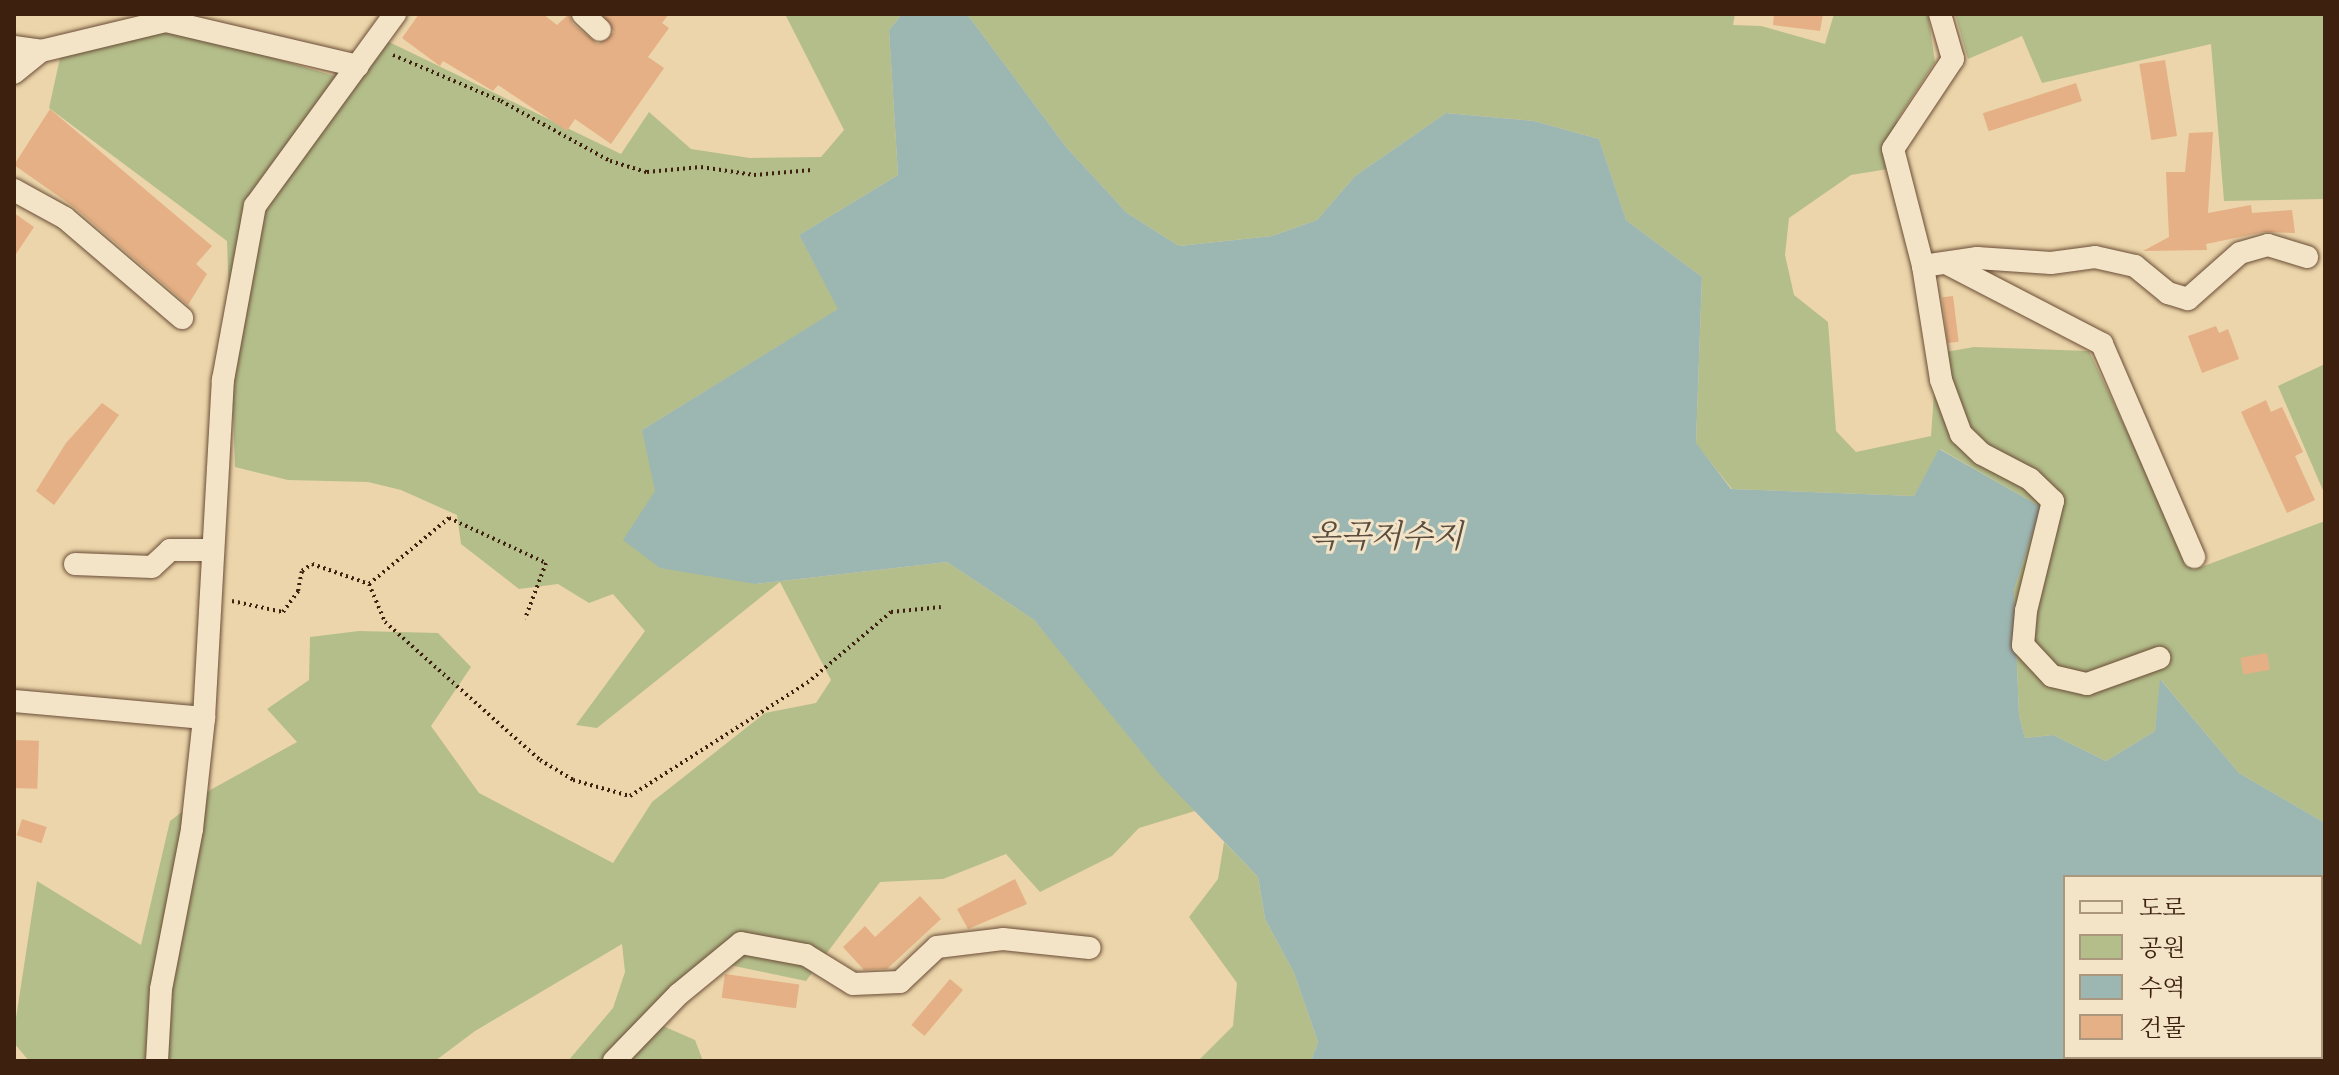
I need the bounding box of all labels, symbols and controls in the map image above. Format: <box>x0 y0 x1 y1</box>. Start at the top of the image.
water label: 옥곡저수지 <box>1309 520 1463 558</box>
legend <box>2063 875 2323 1059</box>
text: 도로 <box>2139 893 2185 927</box>
text: 공원 <box>2139 933 2185 967</box>
text: 수역 <box>2139 973 2185 1007</box>
text: 건물 <box>2139 1013 2185 1047</box>

